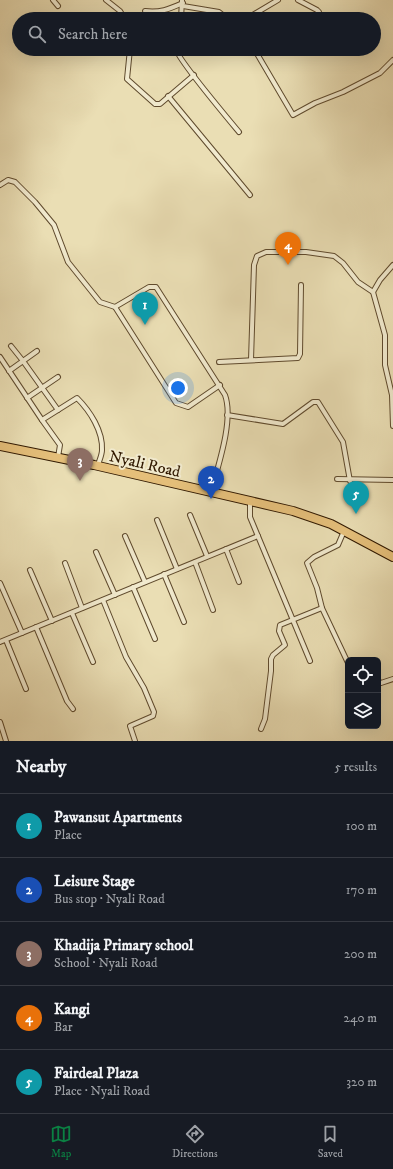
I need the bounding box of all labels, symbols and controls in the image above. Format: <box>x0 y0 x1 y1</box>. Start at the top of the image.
search box <box>12 12 381 56</box>
icon: search <box>26 23 48 45</box>
text: Search here <box>58 25 127 44</box>
pin: 4 <box>275 232 301 265</box>
pin: 1 <box>132 292 158 325</box>
your location <box>168 378 188 398</box>
street label: Nyali Road <box>107 446 182 482</box>
pin: 3 <box>67 448 93 481</box>
pin: 2 <box>198 466 224 499</box>
pin: 5 <box>343 481 369 514</box>
map controls <box>345 657 381 729</box>
button: locate <box>345 657 381 693</box>
button: layers <box>345 693 381 729</box>
text: Nearby <box>16 756 66 778</box>
text: 5 results <box>335 759 377 775</box>
text: Pawansut Apartments <box>54 808 182 827</box>
text: 1 <box>27 818 31 834</box>
text: 100 m <box>346 818 377 834</box>
text: Place <box>54 827 82 843</box>
text: Leisure Stage <box>54 872 135 891</box>
text: 2 <box>26 882 32 898</box>
text: 170 m <box>346 882 377 898</box>
text: Bus stop · Nyali Road <box>54 891 165 907</box>
text: Khadija Primary school <box>54 936 193 955</box>
text: 3 <box>27 946 31 962</box>
text: 200 m <box>344 946 377 962</box>
text: School · Nyali Road <box>54 955 157 971</box>
text: Kangi <box>54 1000 90 1019</box>
text: 4 <box>25 1010 33 1026</box>
text: 240 m <box>344 1010 377 1026</box>
text: Bar <box>54 1019 73 1035</box>
text: Fairdeal Plaza <box>54 1064 139 1083</box>
text: 5 <box>26 1074 32 1090</box>
text: 320 m <box>346 1074 377 1090</box>
text: Place · Nyali Road <box>54 1083 150 1099</box>
tab: Map <box>50 1123 72 1161</box>
tab: Directions <box>172 1123 218 1161</box>
tab: Saved <box>318 1123 343 1161</box>

